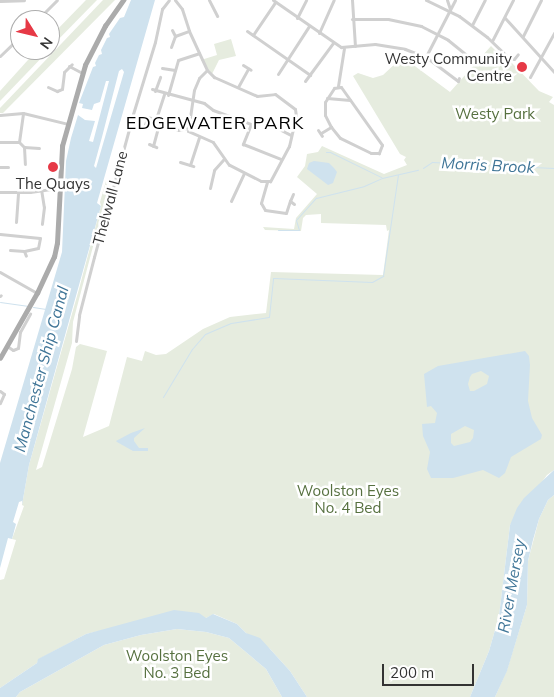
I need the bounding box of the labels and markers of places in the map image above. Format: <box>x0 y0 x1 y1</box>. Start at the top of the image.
place label: Westy Community Centre <box>384 49 512 84</box>
marker: Westy Community Centre <box>516 61 528 73</box>
marker: The Quays <box>47 161 59 173</box>
place label: The Quays <box>16 175 90 193</box>

